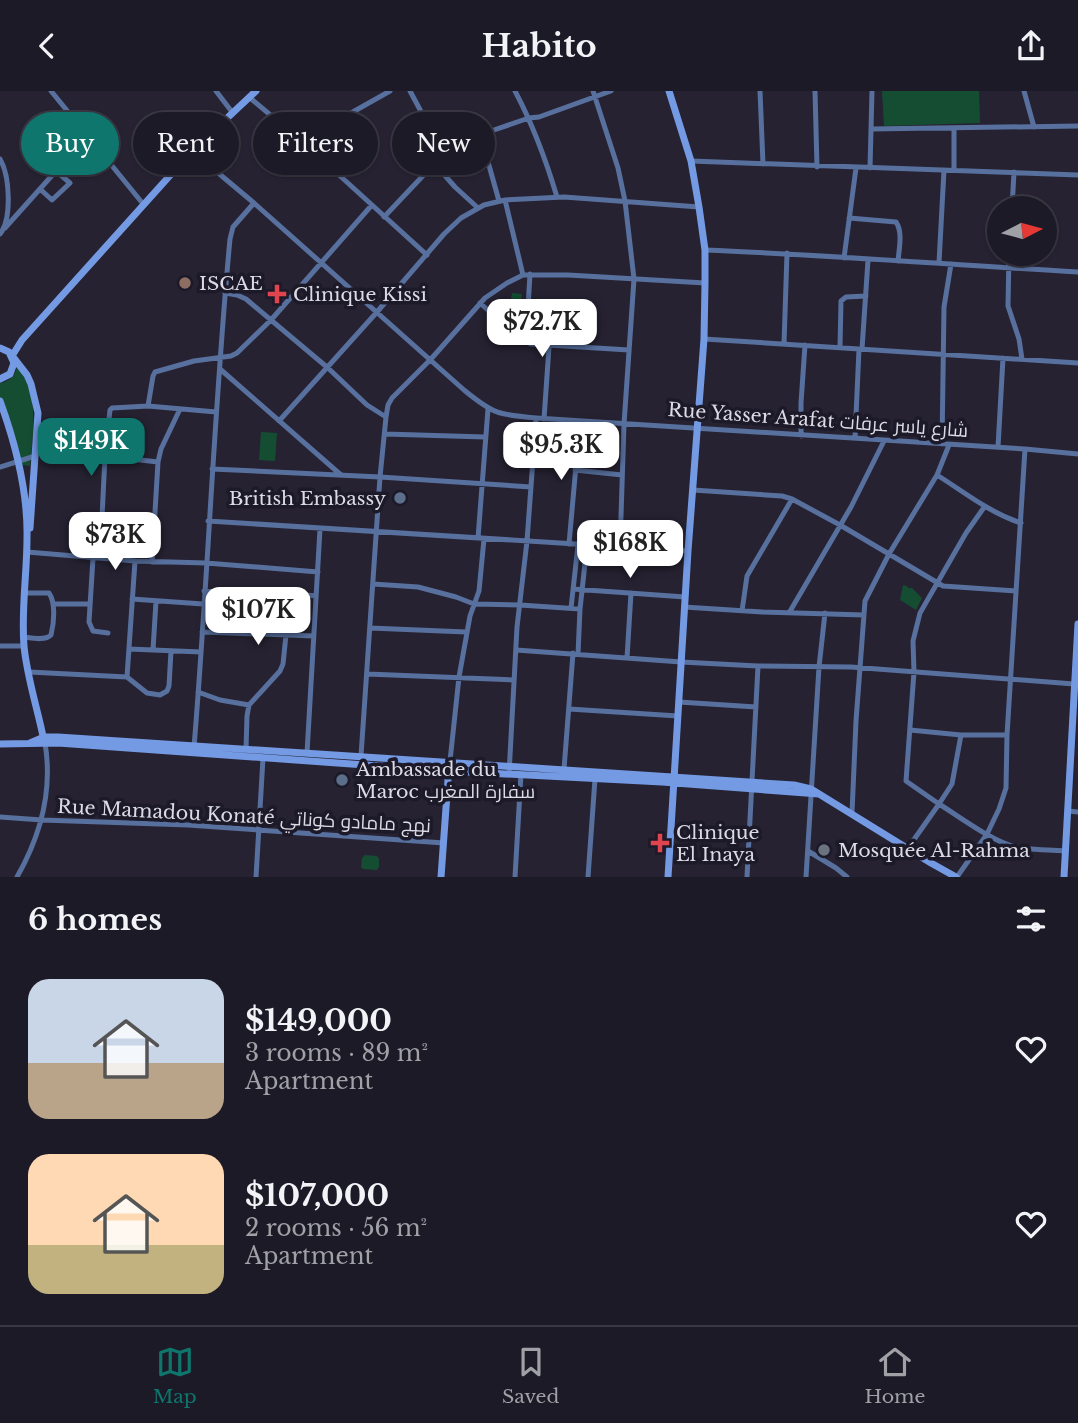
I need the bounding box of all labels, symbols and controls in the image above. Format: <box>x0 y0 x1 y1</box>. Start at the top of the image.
text: Habito <box>481 26 597 66</box>
icon: back <box>28 27 66 65</box>
icon: share <box>1012 27 1050 65</box>
chip: Buy <box>21 112 119 175</box>
chip: Rent <box>133 112 239 175</box>
chip: Filters <box>253 112 378 175</box>
chip: New <box>392 112 495 175</box>
north arrow <box>987 196 1057 266</box>
map controls <box>987 196 1057 266</box>
place label: ISCAE <box>199 272 263 295</box>
marker: ISCAE <box>177 275 193 291</box>
place label: Clinique Kissi <box>293 283 427 306</box>
marker: Clinique Kissi <box>267 284 287 304</box>
pin: $72.7K <box>485 299 599 359</box>
text: $72.7K <box>503 308 581 336</box>
street label: Rue Yasser Arafat شارع ياسر عرفات <box>667 398 969 444</box>
pin: $149K <box>42 419 140 478</box>
pin: $95.3K <box>504 423 618 482</box>
text: $149K <box>54 427 128 455</box>
text: $95.3K <box>519 431 603 459</box>
place label: British Embassy <box>229 487 386 510</box>
marker: British Embassy <box>392 490 408 506</box>
pin: $73K <box>74 512 156 572</box>
text: $73K <box>85 521 145 549</box>
pin: $168K <box>581 521 679 580</box>
text: $168K <box>593 529 667 557</box>
pin: $107K <box>209 587 307 647</box>
text: $107K <box>221 596 295 624</box>
place label: Ambassade du Maroc سفارة المغرب <box>355 758 535 803</box>
marker: Ambassade du Maroc سفارة المغرب <box>334 772 350 788</box>
street label: Rue Mamadou Konaté نهج مامادو كوناتي <box>56 795 432 840</box>
place label: Clinique El Inaya <box>676 821 760 866</box>
marker: Clinique El Inaya <box>650 833 670 853</box>
place label: Mosquée Al-Rahma <box>838 839 1030 862</box>
marker: Mosquée Al-Rahma <box>816 842 832 858</box>
icon: filters <box>1012 900 1050 938</box>
text: 6 homes <box>28 901 162 938</box>
text: $149,000 <box>245 1002 392 1039</box>
icon: home <box>84 1007 168 1091</box>
icon: heart <box>1012 1030 1050 1068</box>
text: 3 rooms · 89 m² <box>245 1039 428 1067</box>
text: Apartment <box>245 1067 373 1095</box>
text: $107,000 <box>245 1177 389 1214</box>
icon: home <box>84 1182 168 1266</box>
icon: heart <box>1012 1205 1050 1243</box>
text: 2 rooms · 56 m² <box>245 1214 427 1242</box>
text: Apartment <box>245 1242 373 1270</box>
tab: Map <box>153 1343 197 1408</box>
tab: Saved <box>502 1343 559 1408</box>
tab: Home <box>865 1343 925 1408</box>

